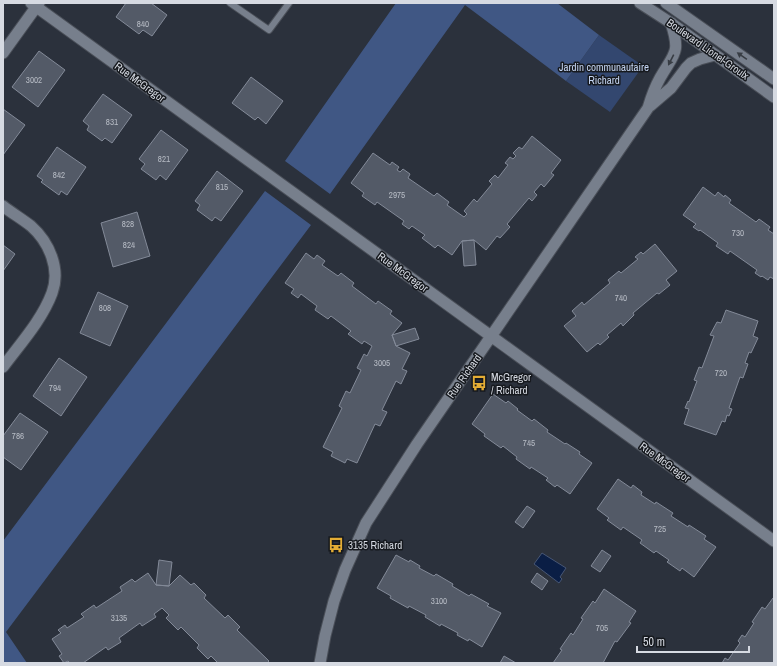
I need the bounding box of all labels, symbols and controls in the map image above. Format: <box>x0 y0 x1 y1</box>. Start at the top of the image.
street label: Boulevard Lionel-Groulx <box>664 15 752 83</box>
house number: 840 <box>137 18 149 30</box>
one-way arrow <box>737 52 747 60</box>
one-way arrow <box>667 54 674 66</box>
street label: Rue McGregor <box>112 59 168 105</box>
park label: Jardin communautaire Richard <box>559 60 649 87</box>
house number: 3002 <box>26 74 42 86</box>
house number: 831 <box>106 116 118 128</box>
house number: 821 <box>158 153 170 165</box>
house number: 842 <box>53 169 65 181</box>
house number: 815 <box>216 181 228 193</box>
house number: 2975 <box>389 189 405 201</box>
house number: 828 <box>122 218 134 230</box>
house number: 730 <box>732 227 744 239</box>
house number: 824 <box>123 239 135 251</box>
street label: Rue McGregor <box>375 249 431 295</box>
house number: 740 <box>615 292 627 304</box>
house number: 808 <box>99 302 111 314</box>
street label: Rue Richard <box>444 351 484 401</box>
house number: 3005 <box>374 357 390 369</box>
house number: 720 <box>715 367 727 379</box>
place label: McGregor / Richard <box>491 370 531 397</box>
bus stop icon: McGregor / Richard <box>470 374 488 392</box>
house number: 794 <box>49 382 61 394</box>
house number: 786 <box>12 430 24 442</box>
house number: 745 <box>523 437 535 449</box>
street label: Rue McGregor <box>637 439 693 485</box>
house number: 725 <box>654 523 666 535</box>
bus stop icon: 3135 Richard <box>327 536 345 554</box>
place label: 3135 Richard <box>348 538 402 552</box>
house number: 3100 <box>431 595 447 607</box>
house number: 3135 <box>111 612 127 624</box>
house number: 705 <box>596 622 608 634</box>
scale bar <box>637 628 749 654</box>
text: 50 m <box>643 634 665 650</box>

